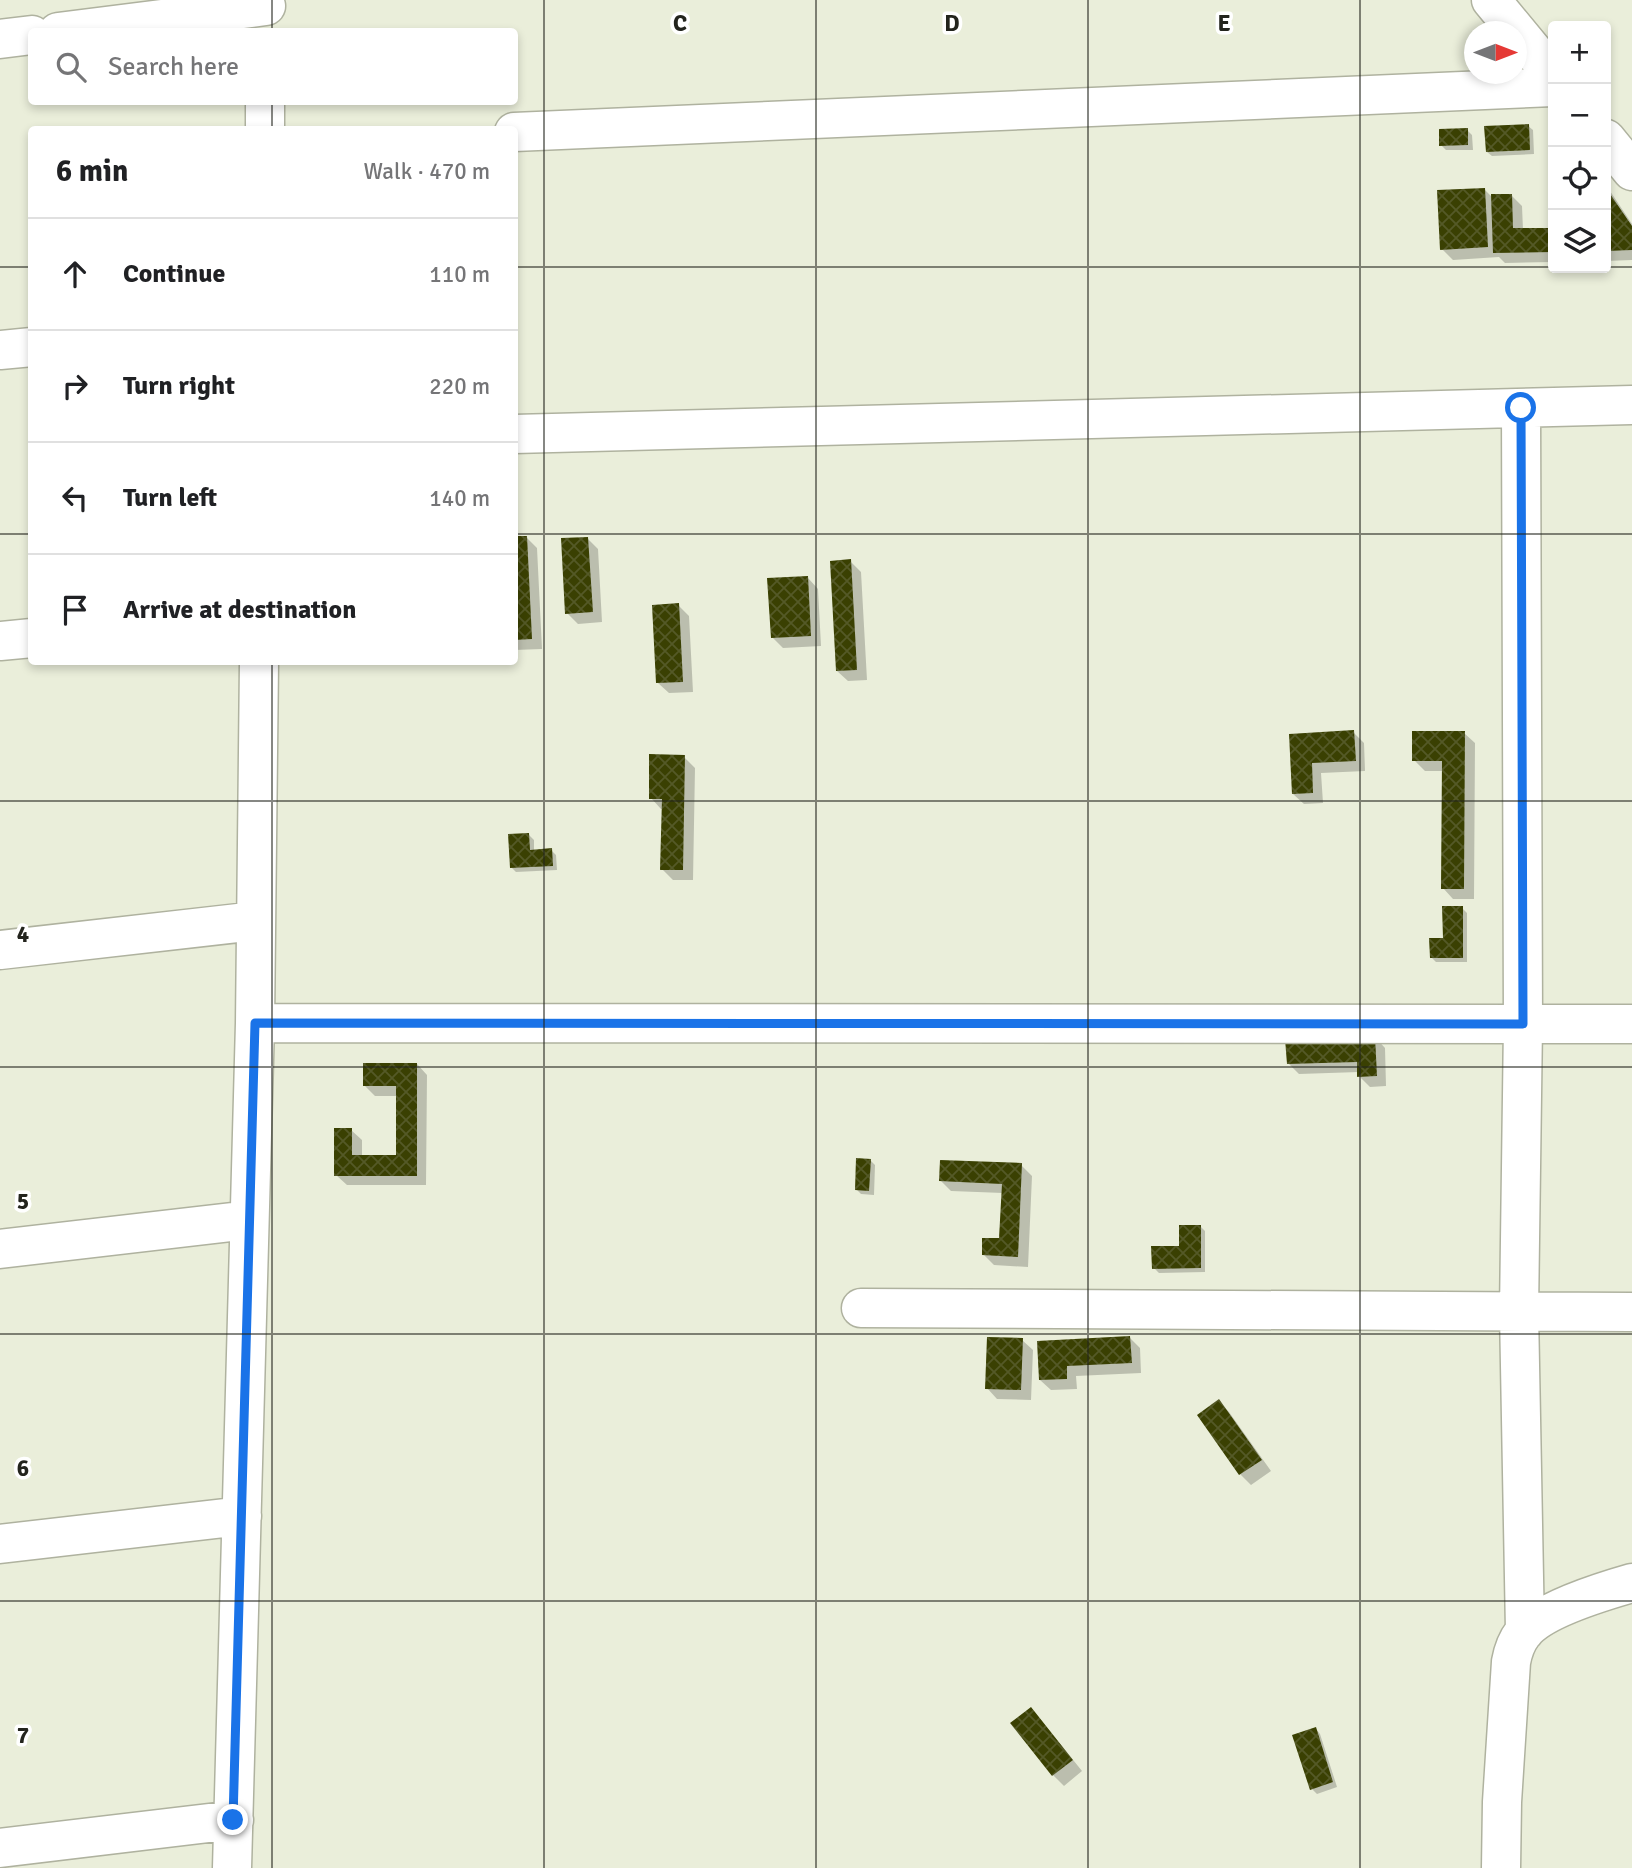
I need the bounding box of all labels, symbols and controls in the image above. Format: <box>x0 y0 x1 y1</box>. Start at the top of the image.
text: C <box>673 9 687 38</box>
text: D <box>944 9 960 38</box>
text: E <box>1217 9 1231 38</box>
north arrow <box>1464 21 1527 84</box>
map controls <box>1548 21 1611 273</box>
button: + <box>1548 21 1611 84</box>
search box <box>28 28 518 105</box>
icon: search <box>52 48 90 86</box>
text: Search here <box>108 51 239 83</box>
button: − <box>1548 84 1611 147</box>
button: locate <box>1548 147 1611 210</box>
text: 6 min <box>56 153 128 190</box>
text: Walk · 470 m <box>364 157 490 186</box>
button: layers <box>1548 210 1611 273</box>
icon: ahead <box>56 255 94 293</box>
text: Continue <box>123 258 225 290</box>
text: 110 m <box>429 260 490 289</box>
icon: right <box>56 367 94 405</box>
text: Turn right <box>123 370 235 402</box>
text: 220 m <box>429 372 490 401</box>
route start <box>1505 392 1536 423</box>
icon: left <box>56 479 94 517</box>
text: Turn left <box>123 482 217 514</box>
text: 140 m <box>429 484 490 513</box>
icon: arrive <box>56 591 94 629</box>
text: Arrive at destination <box>123 594 356 626</box>
text: 4 <box>17 920 29 949</box>
text: 5 <box>17 1187 29 1216</box>
text: 6 <box>17 1454 29 1483</box>
text: 7 <box>17 1721 29 1750</box>
route end <box>217 1804 248 1835</box>

